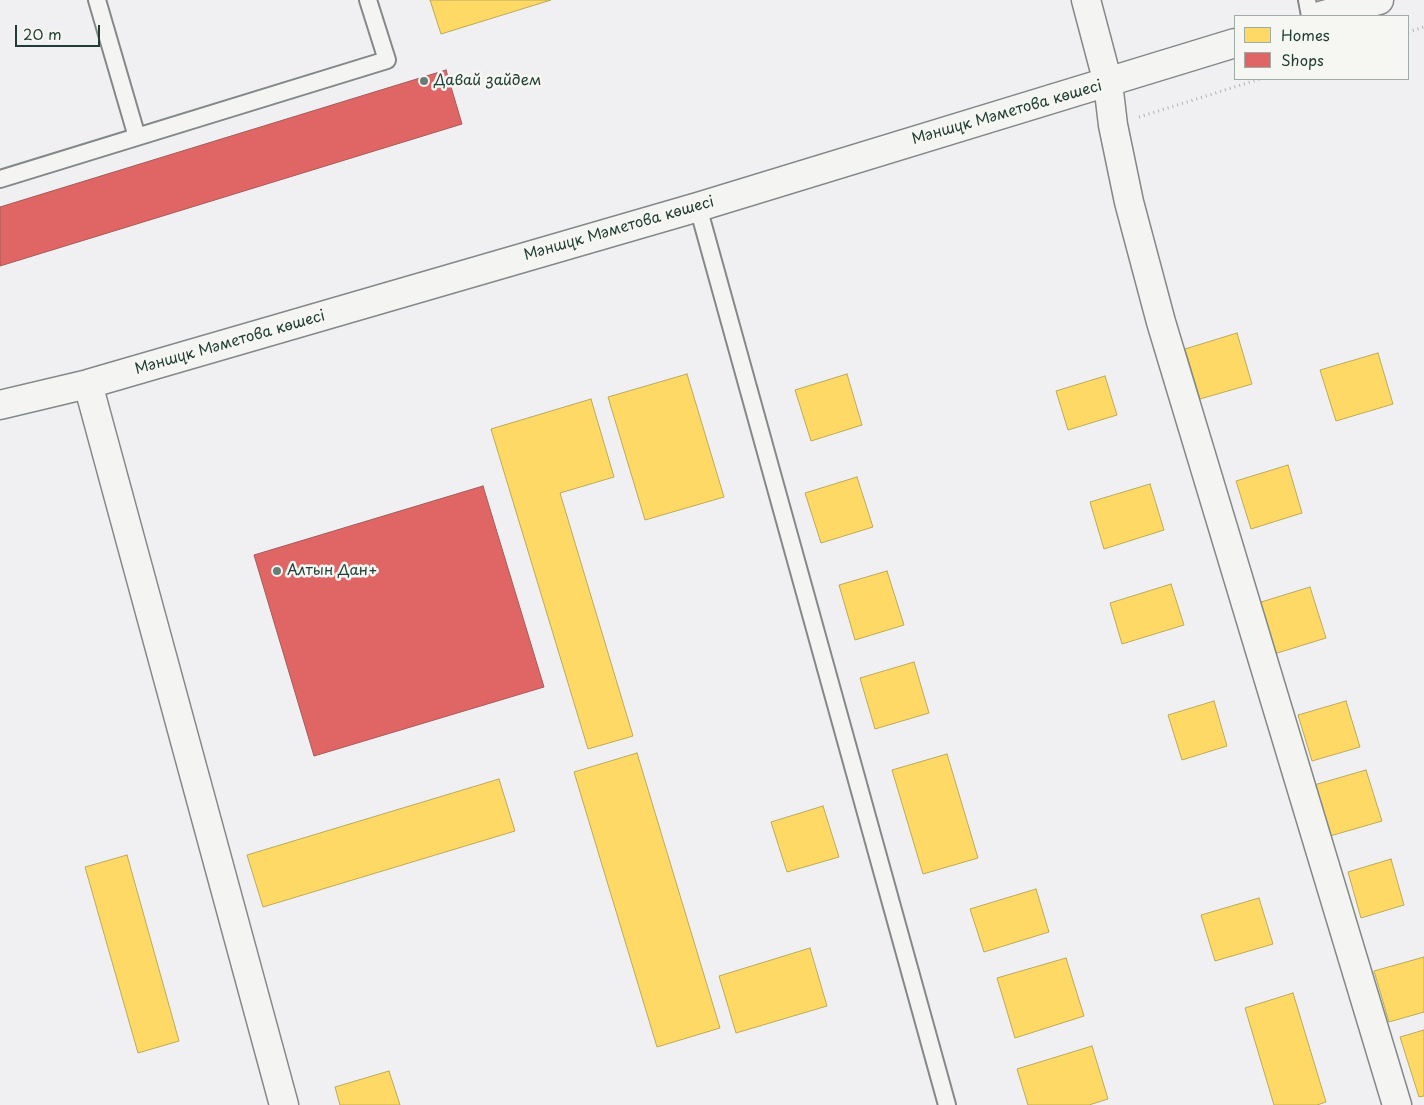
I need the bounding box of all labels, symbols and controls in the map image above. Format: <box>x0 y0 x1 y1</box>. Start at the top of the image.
scale bar <box>18 15 102 47</box>
legend <box>1234 15 1409 80</box>
text: 20 m <box>23 22 62 45</box>
text: Homes <box>1281 23 1330 46</box>
text: Shops <box>1281 48 1324 71</box>
place label: Давай зайдем <box>434 72 541 90</box>
marker: Давай зайдем <box>418 75 430 87</box>
street label: Мәншүк Мәметова көшесі <box>910 77 1104 149</box>
street label: Мәншүк Мәметова көшесі <box>522 193 716 265</box>
street label: Мәншүк Мәметова көшесі <box>133 307 327 379</box>
place label: Алтын Дан+ <box>287 562 378 580</box>
marker: Алтын Дан+ <box>271 565 283 577</box>

